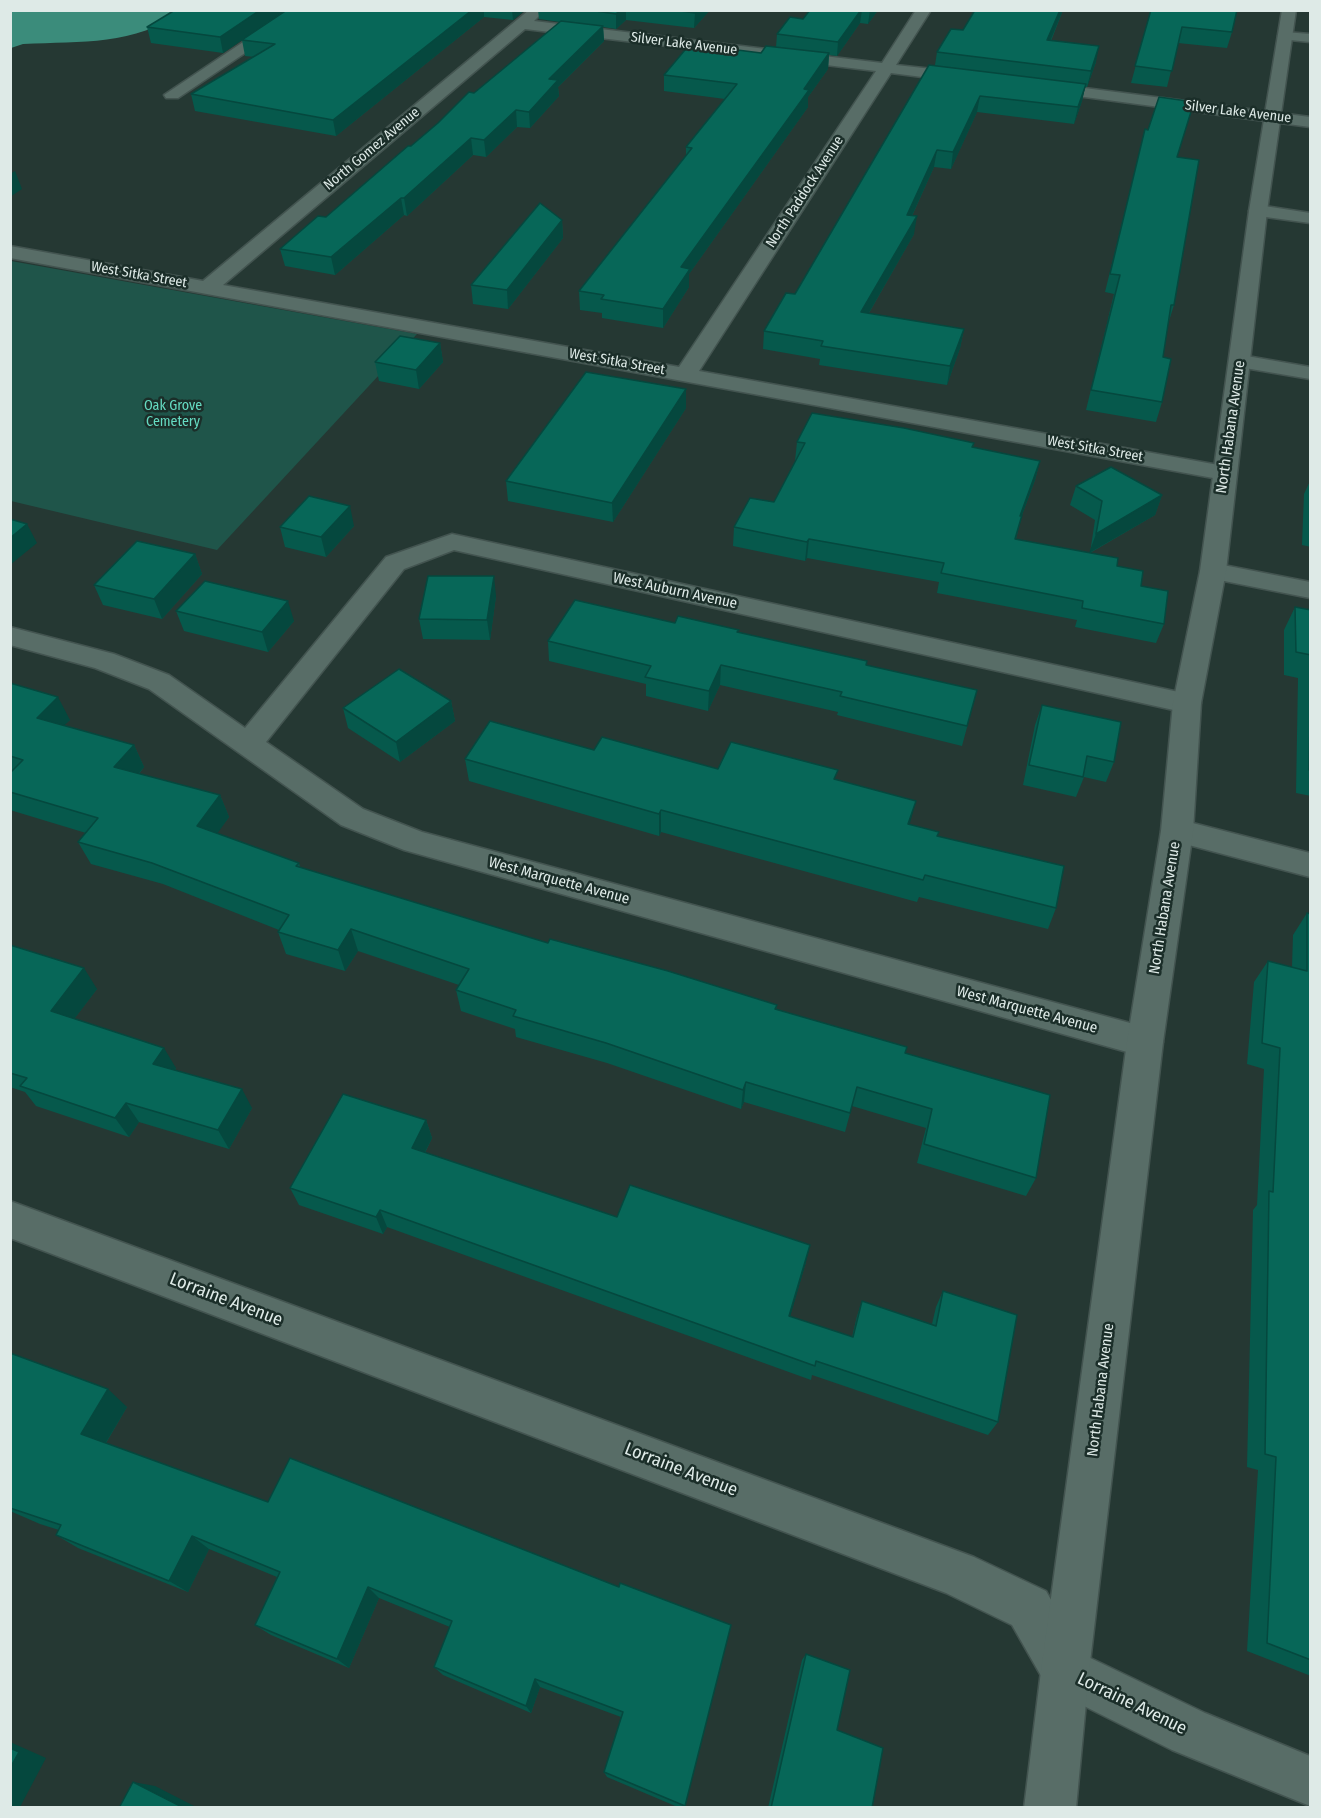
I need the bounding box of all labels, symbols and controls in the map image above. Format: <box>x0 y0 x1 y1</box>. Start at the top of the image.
street label: Silver Lake Avenue <box>630 29 738 59</box>
street label: Silver Lake Avenue <box>1184 97 1292 127</box>
street label: North Gomez Avenue <box>321 104 423 194</box>
street label: North Paddock Avenue <box>763 133 847 251</box>
street label: West Sitka Street <box>90 258 188 292</box>
street label: West Sitka Street <box>568 345 666 379</box>
street label: North Habana Avenue <box>1213 359 1249 495</box>
park label: Oak Grove Cemetery <box>144 398 202 430</box>
street label: West Sitka Street <box>1046 432 1144 466</box>
street label: West Auburn Avenue <box>611 569 739 613</box>
street label: North Habana Avenue <box>1146 840 1184 976</box>
street label: West Marquette Avenue <box>487 854 631 908</box>
street label: West Marquette Avenue <box>955 983 1099 1037</box>
street label: Lorraine Avenue <box>167 1269 285 1331</box>
street label: North Habana Avenue <box>1084 1322 1118 1458</box>
street label: Lorraine Avenue <box>622 1439 740 1501</box>
street label: Lorraine Avenue <box>1074 1668 1190 1740</box>

